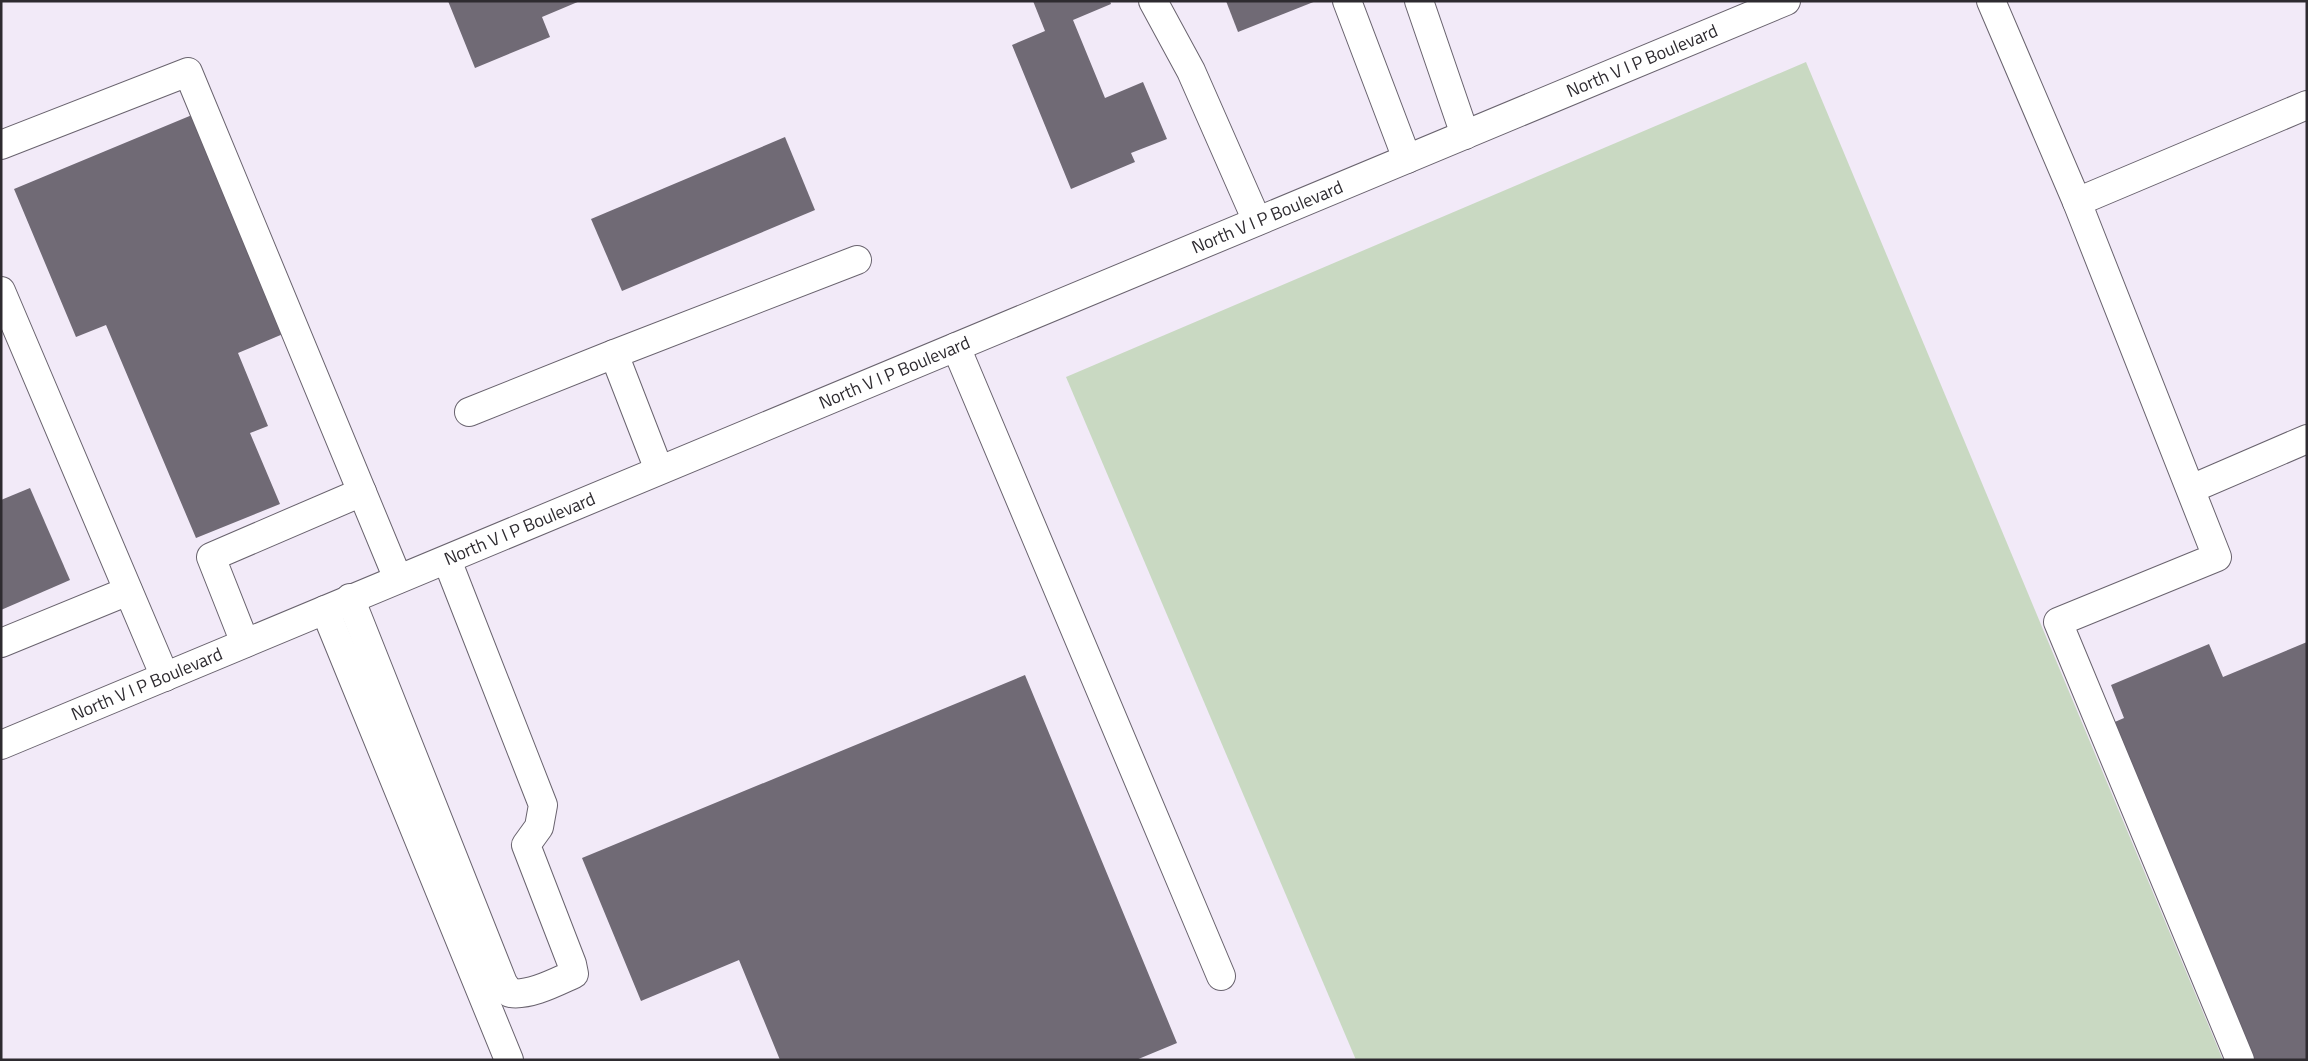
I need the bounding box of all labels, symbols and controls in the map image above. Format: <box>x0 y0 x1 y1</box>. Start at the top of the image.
street label: North V I P Boulevard <box>1562 17 1722 104</box>
street label: North V I P Boulevard <box>1187 173 1347 260</box>
street label: North V I P Boulevard <box>814 329 974 416</box>
street label: North V I P Boulevard <box>440 485 599 572</box>
street label: North V I P Boulevard <box>67 640 226 727</box>

